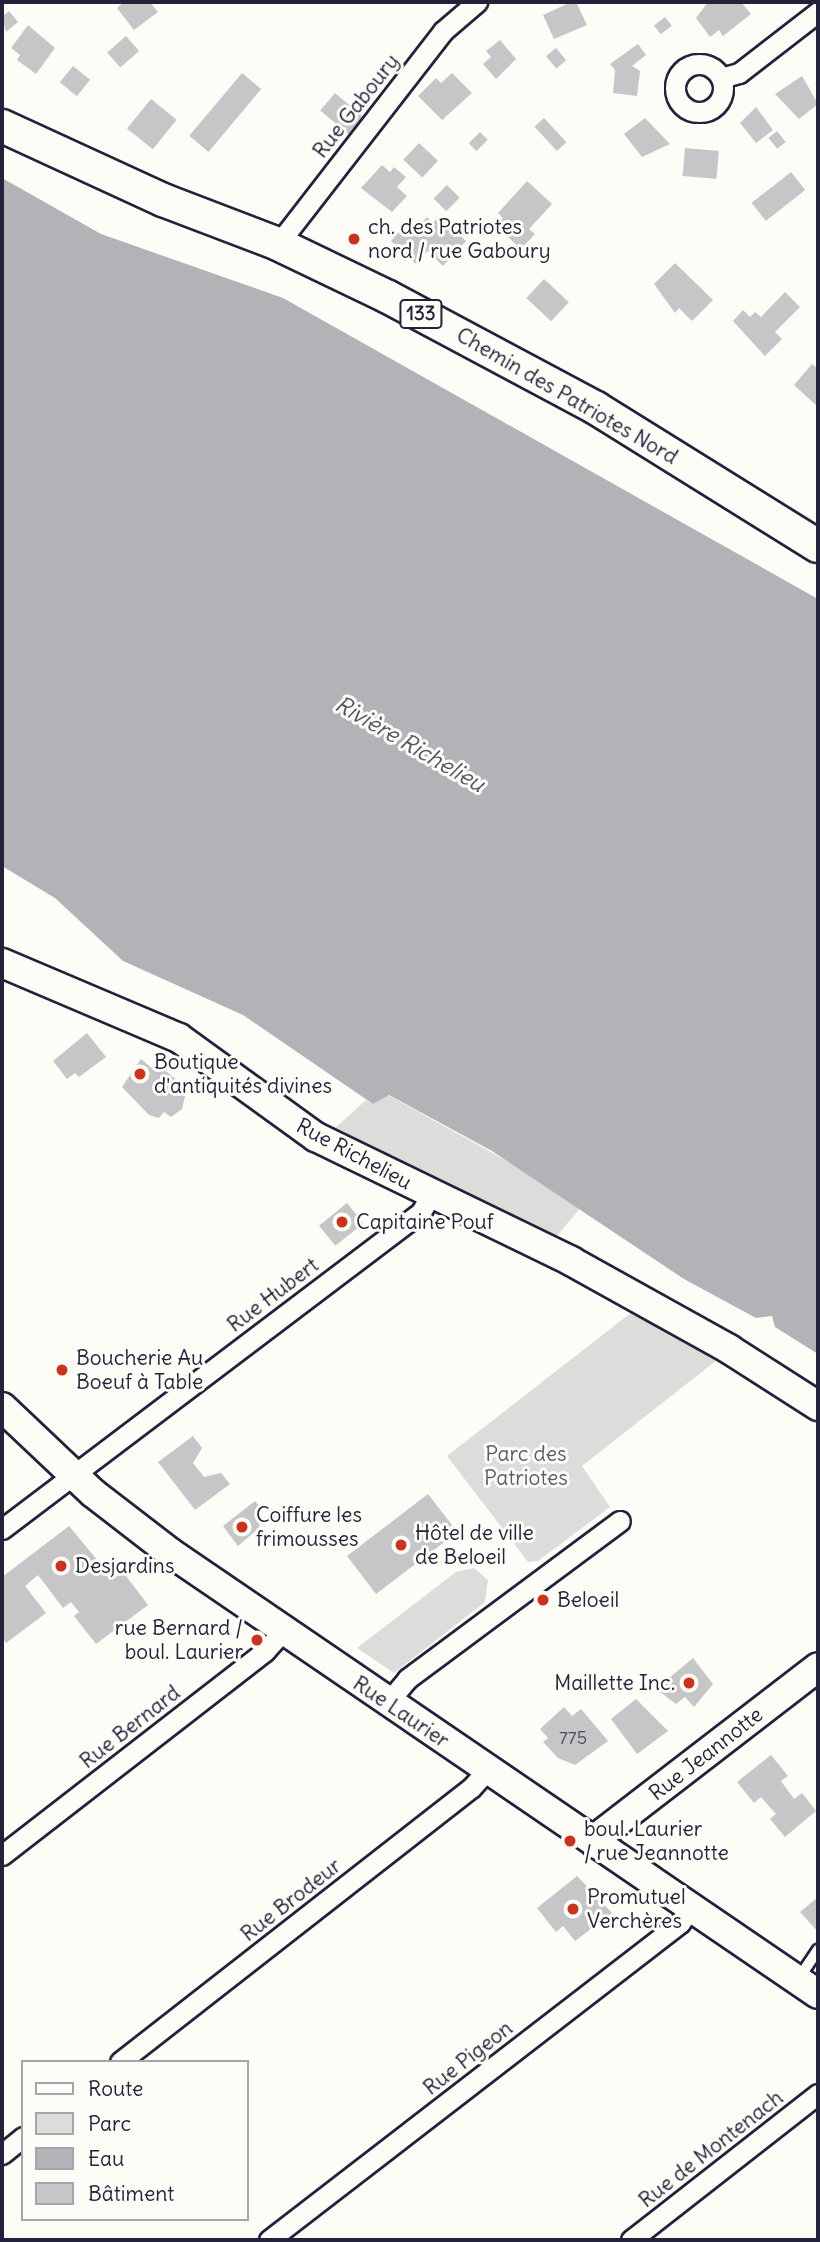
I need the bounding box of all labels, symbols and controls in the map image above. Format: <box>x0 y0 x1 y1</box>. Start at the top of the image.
street label: Rue Gaboury <box>308 49 404 163</box>
place label: ch. des Patriotes nord / rue Gaboury <box>368 214 551 264</box>
marker: ch. des Patriotes nord / rue Gaboury <box>346 231 362 247</box>
road number: 133 <box>398 298 444 330</box>
street label: Chemin des Patriotes Nord <box>452 322 682 470</box>
water label: Rivière Richelieu <box>330 690 490 798</box>
place label: Boutique d'antiquités divines <box>154 1049 332 1099</box>
marker: Boutique d'antiquités divines <box>132 1066 148 1082</box>
street label: Rue Richelieu <box>292 1113 416 1195</box>
place label: Capitaine Pouf <box>356 1209 494 1235</box>
marker: Capitaine Pouf <box>334 1214 350 1230</box>
street label: Rue Hubert <box>222 1253 324 1337</box>
place label: Boucherie Au Boeuf à Table <box>76 1345 203 1395</box>
marker: Boucherie Au Boeuf à Table <box>54 1362 70 1378</box>
park label: Parc des Patriotes <box>484 1441 568 1491</box>
place label: Coiffure les frimousses <box>256 1502 362 1552</box>
marker: Coiffure les frimousses <box>234 1519 250 1535</box>
place label: Hôtel de ville de Beloeil <box>415 1520 534 1570</box>
marker: Hôtel de ville de Beloeil <box>393 1537 409 1553</box>
place label: Desjardins <box>75 1553 175 1579</box>
marker: Desjardins <box>53 1558 69 1574</box>
place label: Beloeil <box>557 1587 619 1613</box>
marker: Beloeil <box>535 1592 551 1608</box>
place label: rue Bernard / boul. Laurier <box>115 1615 243 1665</box>
marker: rue Bernard / boul. Laurier <box>249 1632 265 1648</box>
place label: Maillette Inc. <box>554 1670 675 1696</box>
street label: Rue Laurier <box>348 1671 454 1753</box>
marker: Maillette Inc. <box>681 1675 697 1691</box>
street label: Rue Bernard <box>75 1680 185 1774</box>
street label: Rue Jeannotte <box>644 1702 768 1806</box>
house number: 775 <box>559 1727 587 1749</box>
place label: boul. Laurier / rue Jeannotte <box>584 1816 729 1866</box>
marker: boul. Laurier / rue Jeannotte <box>562 1833 578 1849</box>
street label: Rue Brodeur <box>236 1853 346 1947</box>
place label: Promutuel Verchères <box>587 1884 686 1934</box>
marker: Promutuel Verchères <box>565 1901 581 1917</box>
street label: Rue Pigeon <box>418 2015 518 2101</box>
legend <box>21 2060 248 2221</box>
text: Route <box>88 2075 143 2102</box>
street label: Rue de Montenach <box>634 2085 788 2213</box>
text: Parc <box>88 2110 131 2137</box>
text: Eau <box>88 2145 124 2172</box>
text: Bâtiment <box>88 2180 174 2207</box>

